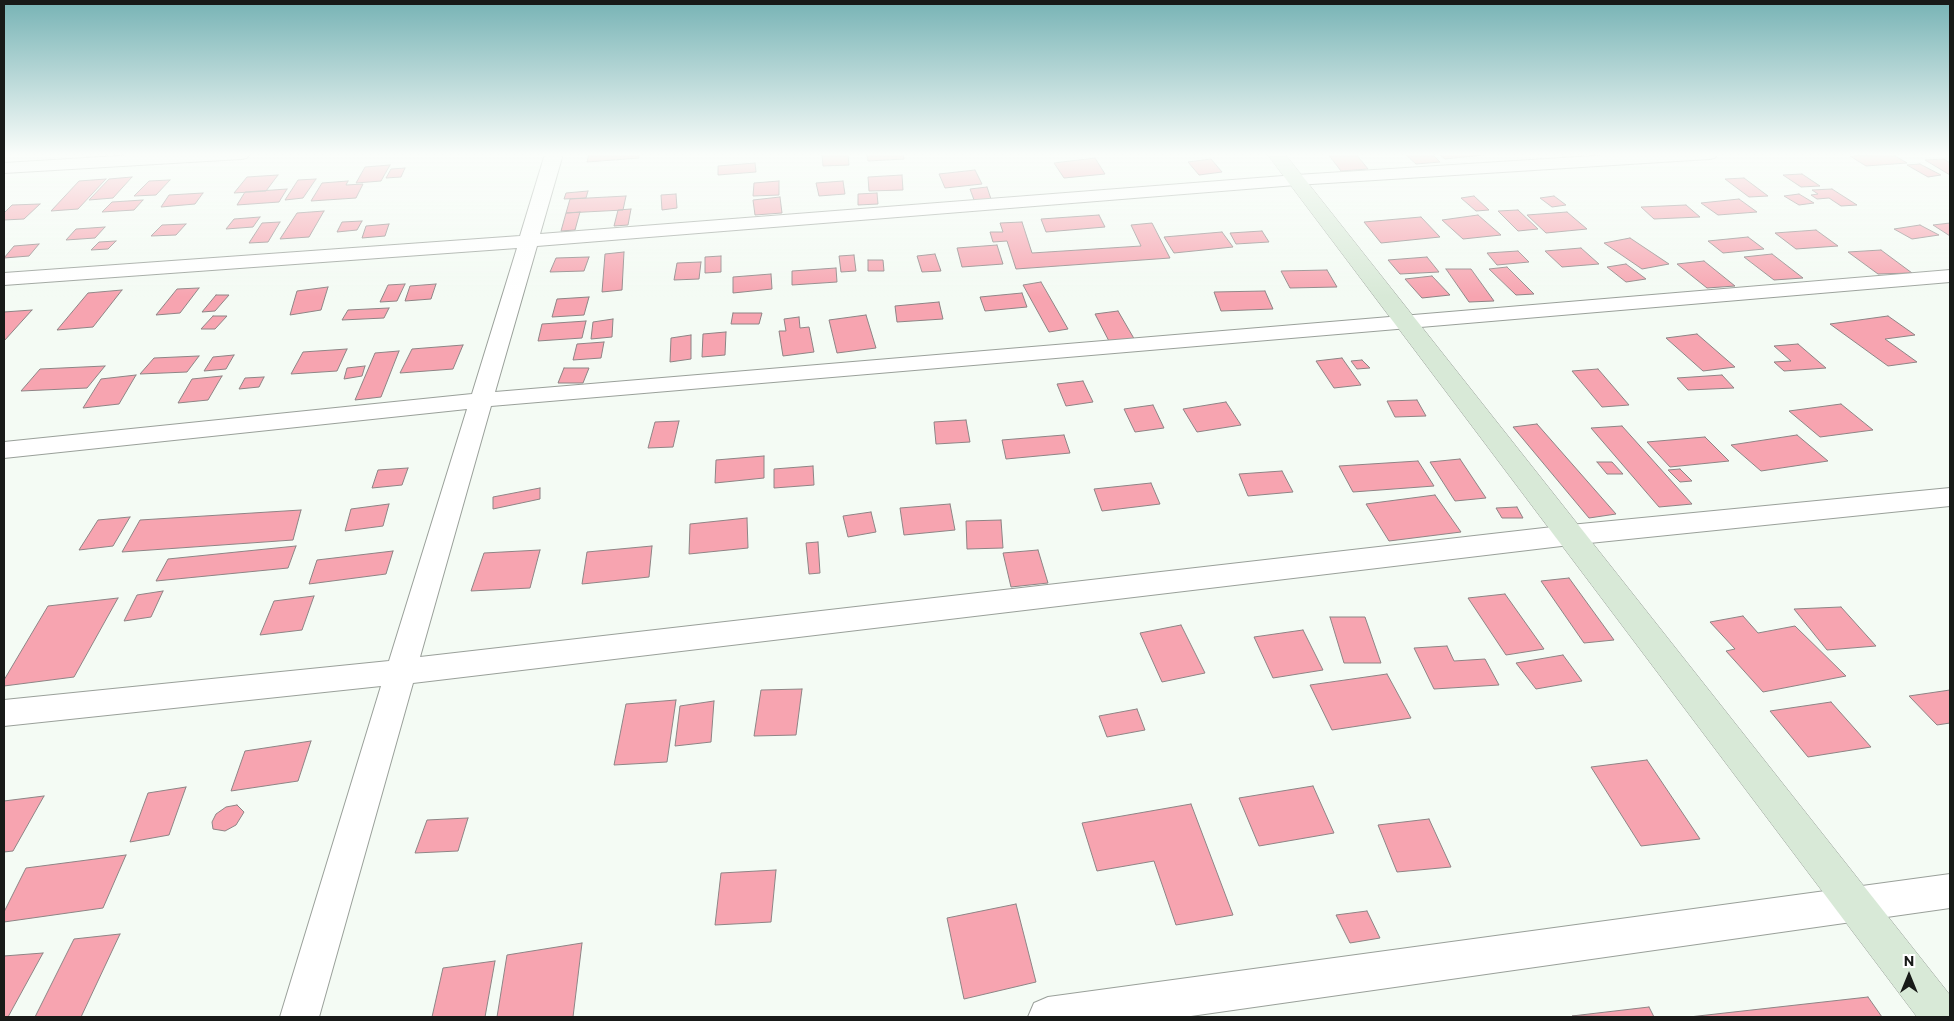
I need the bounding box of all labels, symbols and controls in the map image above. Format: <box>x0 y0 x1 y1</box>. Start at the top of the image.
north arrow <box>1884 951 1934 1001</box>
text: N <box>1904 952 1914 969</box>

